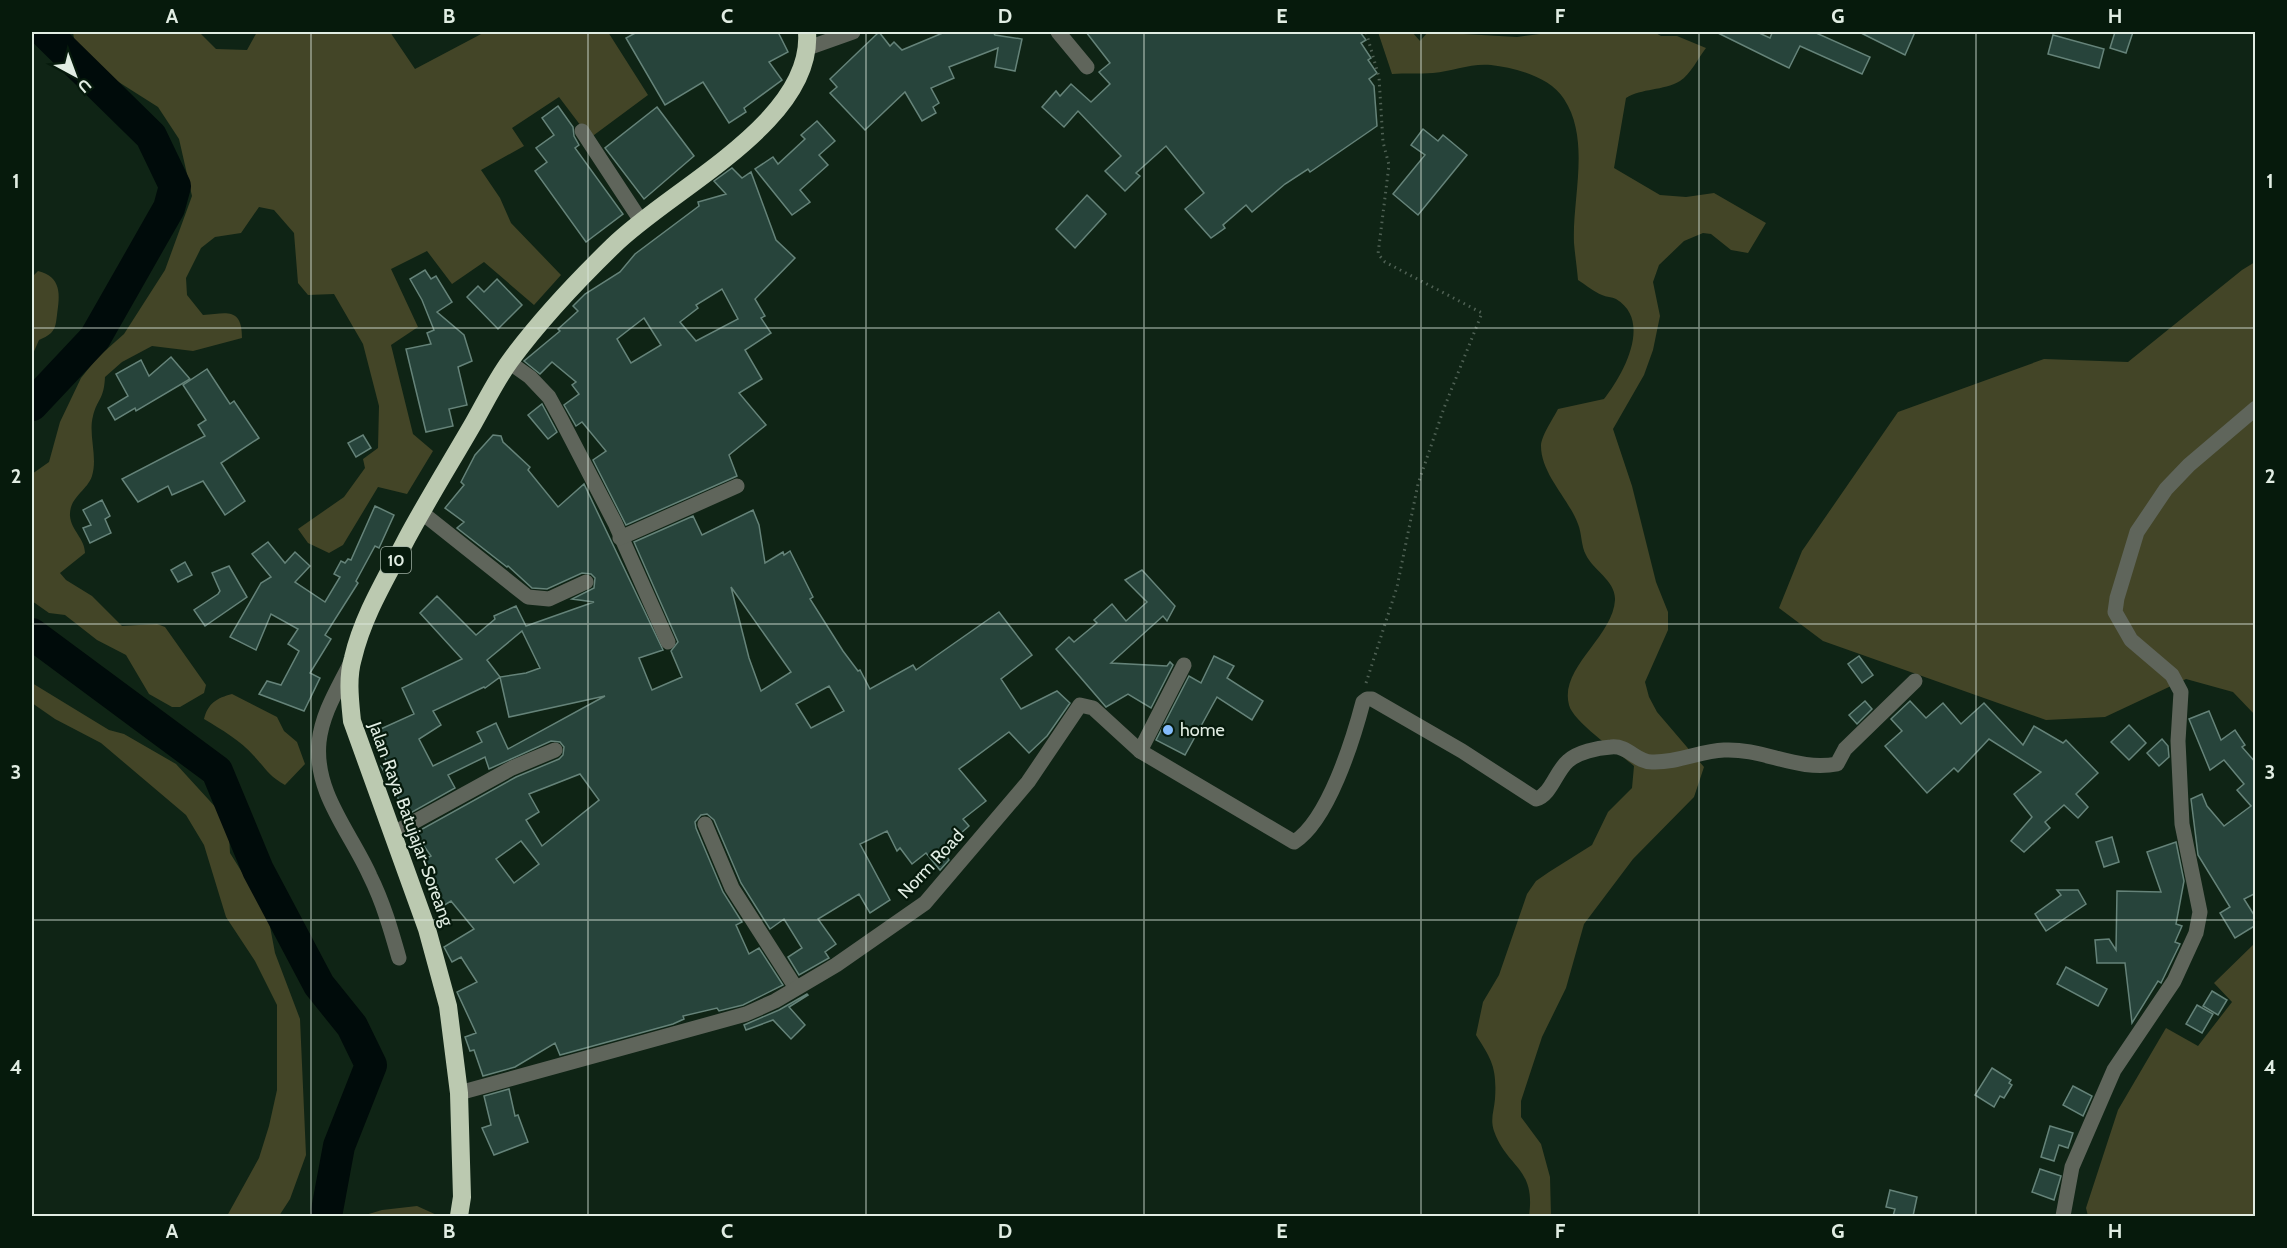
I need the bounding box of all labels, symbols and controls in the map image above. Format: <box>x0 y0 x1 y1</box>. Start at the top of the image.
text: A <box>166 4 179 28</box>
text: B <box>443 4 455 28</box>
text: C <box>721 4 733 28</box>
text: D <box>998 4 1012 28</box>
text: E <box>1276 4 1288 28</box>
text: F <box>1555 4 1566 28</box>
text: G <box>1831 4 1845 28</box>
text: H <box>2108 4 2122 28</box>
north arrow <box>45 45 105 105</box>
text: U <box>74 75 95 97</box>
text: 1 <box>12 169 20 193</box>
text: 1 <box>2266 169 2274 193</box>
text: 2 <box>11 464 21 488</box>
text: 2 <box>2265 464 2275 488</box>
road number: 10 <box>381 547 411 573</box>
street label: Jalan Raya Batujajar-Soreang <box>363 718 459 930</box>
place label: home <box>1180 719 1225 741</box>
marker: home <box>1161 723 1175 737</box>
text: 3 <box>11 760 21 784</box>
text: 3 <box>2265 760 2275 784</box>
street label: Norm Road <box>893 825 969 903</box>
text: 4 <box>10 1055 22 1079</box>
text: 4 <box>2264 1055 2276 1079</box>
text: A <box>166 1219 179 1243</box>
text: B <box>443 1219 455 1243</box>
text: C <box>721 1219 733 1243</box>
text: D <box>998 1219 1012 1243</box>
text: E <box>1276 1219 1288 1243</box>
text: F <box>1555 1219 1566 1243</box>
text: G <box>1831 1219 1845 1243</box>
text: H <box>2108 1219 2122 1243</box>

